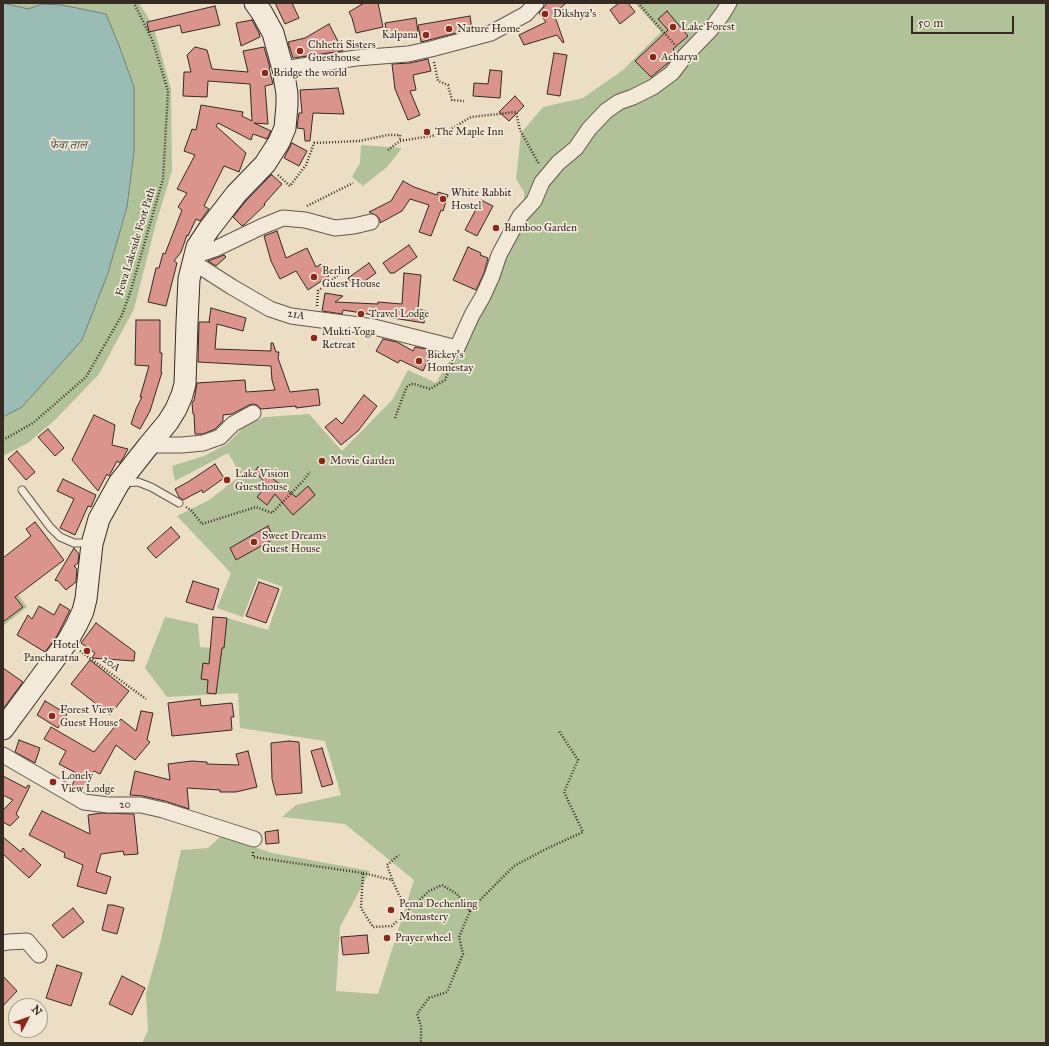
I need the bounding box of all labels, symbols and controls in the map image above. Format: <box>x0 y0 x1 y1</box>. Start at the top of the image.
place label: Dikshya's <box>553 7 596 21</box>
scale bar <box>913 8 1016 34</box>
marker: Dikshya's <box>540 9 550 19</box>
text: 50 m <box>918 16 943 30</box>
place label: Lake Forest <box>681 20 735 34</box>
place label: Nature Home <box>457 22 520 36</box>
marker: Lake Forest <box>668 22 678 32</box>
marker: Nature Home <box>444 24 454 34</box>
place label: Kalpana <box>382 28 418 42</box>
marker: Kalpana <box>421 30 431 40</box>
place label: Chhetri Sisters Guesthouse <box>308 38 376 64</box>
marker: Chhetri Sisters Guesthouse <box>295 46 305 56</box>
place label: Acharya <box>661 50 698 64</box>
marker: Acharya <box>648 52 658 62</box>
place label: Bridge the world <box>273 66 347 80</box>
marker: Bridge the world <box>260 68 270 78</box>
place label: The Maple Inn <box>435 125 504 139</box>
marker: The Maple Inn <box>422 127 432 137</box>
water label: फेवा ताल <box>49 139 87 153</box>
street label: Fewa Lakeside Foot Path <box>113 186 159 298</box>
place label: White Rabbit Hostel <box>451 186 511 212</box>
marker: White Rabbit Hostel <box>438 194 448 204</box>
place label: Bamboo Garden <box>504 221 577 235</box>
marker: Bamboo Garden <box>491 223 501 233</box>
place label: Berlin Guest House <box>322 264 380 290</box>
marker: Berlin Guest House <box>309 272 319 282</box>
street label: 21A <box>286 307 306 323</box>
place label: Travel Lodge <box>369 307 429 321</box>
marker: Travel Lodge <box>356 309 366 319</box>
place label: Mukti Yoga Retreat <box>322 325 375 351</box>
marker: Mukti Yoga Retreat <box>309 333 319 343</box>
place label: Bickey's Homestay <box>427 348 473 374</box>
marker: Bickey's Homestay <box>414 356 424 366</box>
place label: Movie Garden <box>330 454 395 468</box>
marker: Movie Garden <box>317 456 327 466</box>
place label: Lake Vision Guesthouse <box>235 467 289 493</box>
marker: Lake Vision Guesthouse <box>222 475 232 485</box>
place label: Sweet Dreams Guest House <box>262 529 326 555</box>
marker: Sweet Dreams Guest House <box>249 537 259 547</box>
place label: Hotel Pancharatna <box>24 638 79 664</box>
marker: Hotel Pancharatna <box>82 646 92 656</box>
street label: 20A <box>99 653 123 675</box>
place label: Forest View Guest House <box>60 703 118 729</box>
marker: Forest View Guest House <box>47 711 57 721</box>
place label: Lonely View Lodge <box>61 769 115 795</box>
marker: Lonely View Lodge <box>48 777 58 787</box>
street label: 20 <box>119 798 131 812</box>
place label: Pema Dechenling Monastery <box>399 897 477 923</box>
marker: Pema Dechenling Monastery <box>386 905 396 915</box>
place label: Prayer wheel <box>395 931 451 945</box>
marker: Prayer wheel <box>382 933 392 943</box>
north arrow <box>8 998 48 1038</box>
text: N <box>29 1003 45 1018</box>

